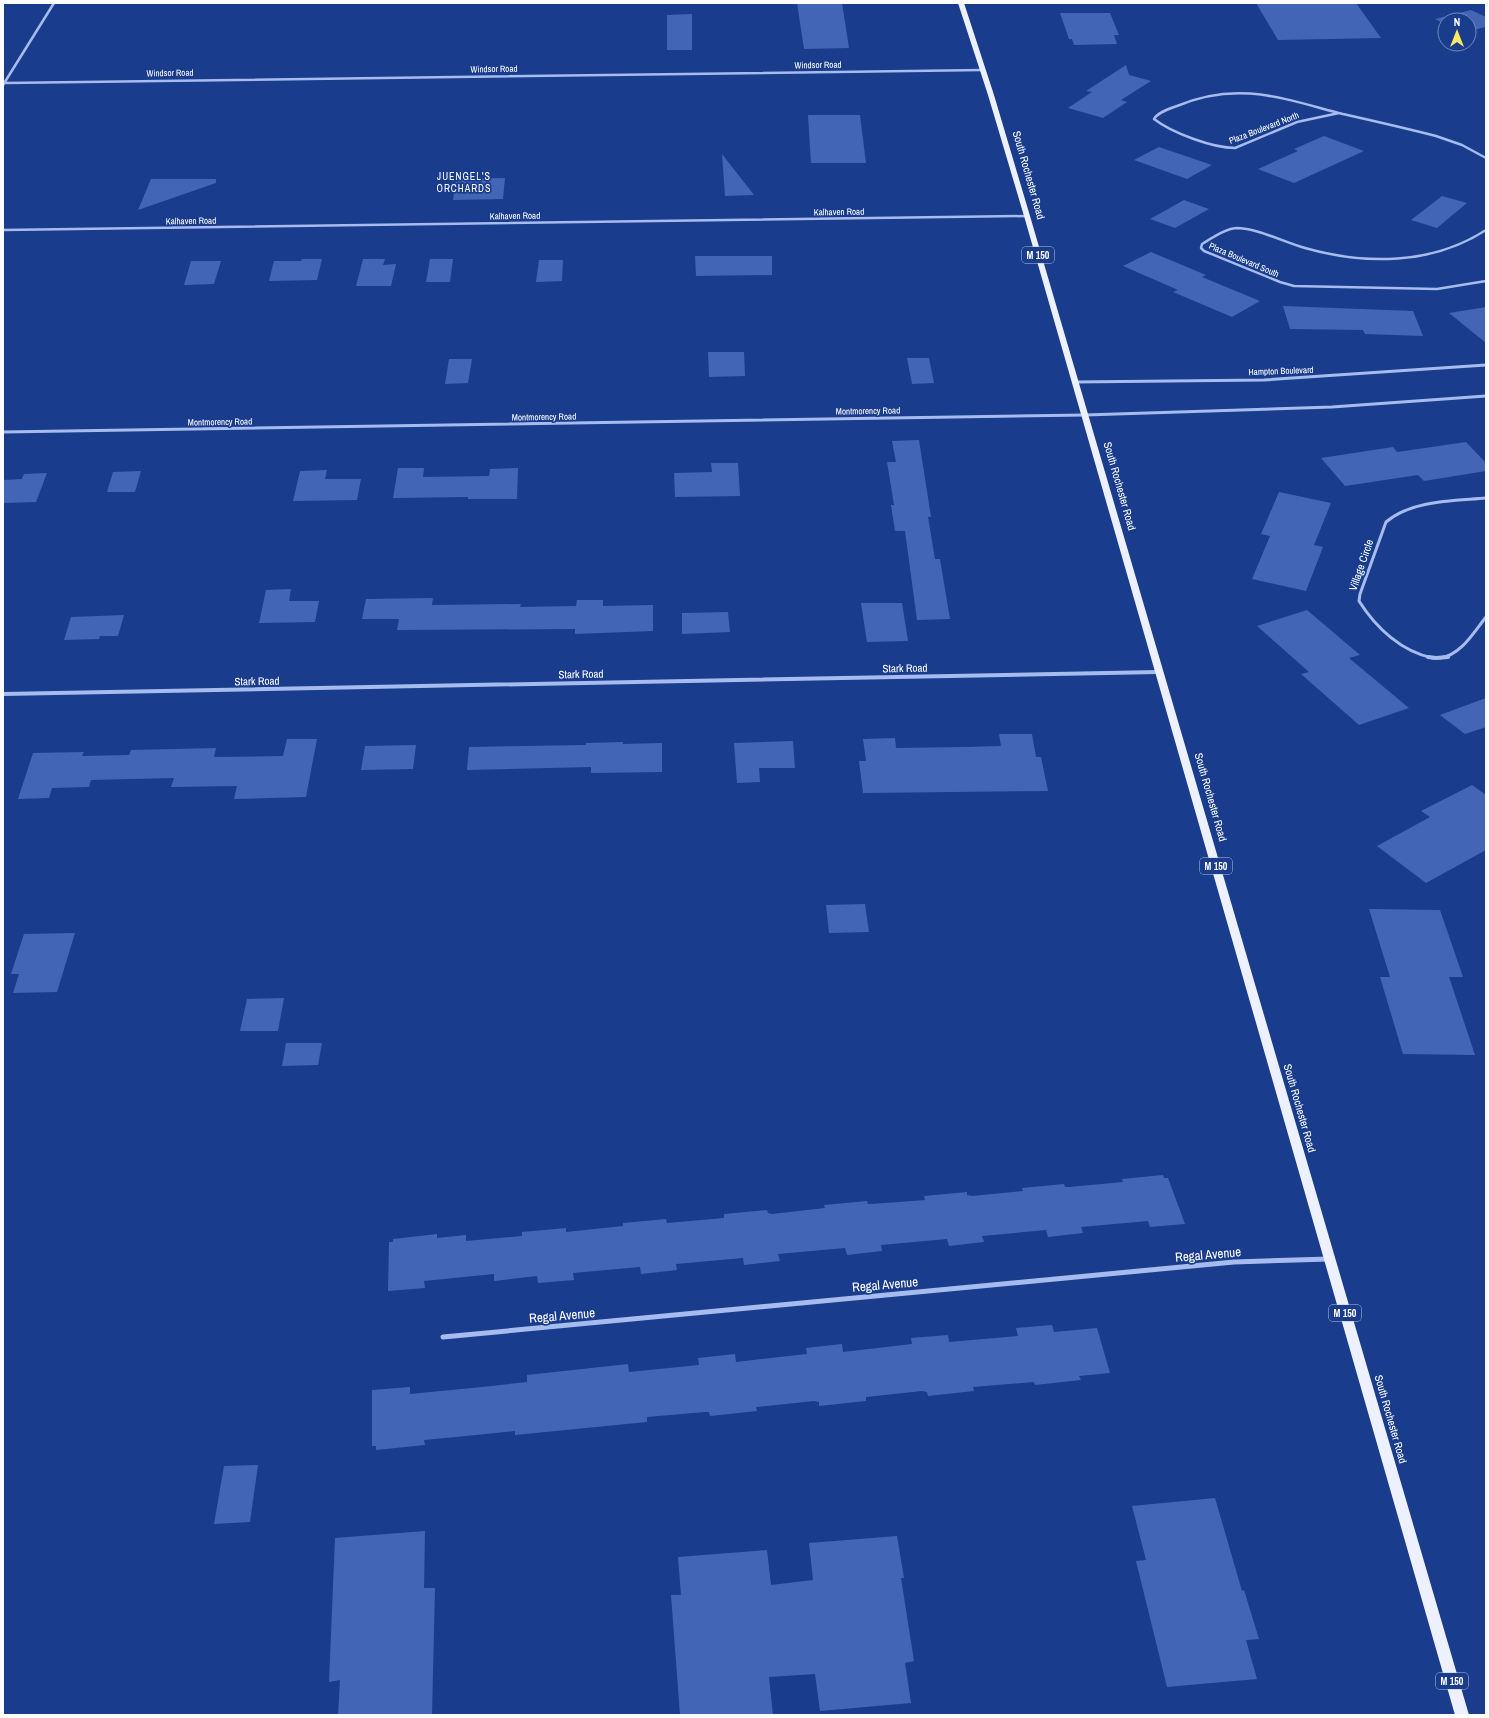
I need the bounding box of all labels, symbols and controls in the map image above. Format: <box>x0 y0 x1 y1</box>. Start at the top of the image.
north arrow <box>1437 12 1477 52</box>
text: N <box>1454 15 1460 29</box>
street label: Windsor Road <box>794 59 842 71</box>
street label: Windsor Road <box>470 63 518 75</box>
street label: Windsor Road <box>146 67 194 79</box>
street label: Plaza Boulevard North <box>1227 109 1301 147</box>
street label: South Rochester Road <box>1010 129 1048 221</box>
district label: JUENGEL'S ORCHARDS <box>437 170 491 195</box>
street label: Kalhaven Road <box>814 206 864 218</box>
street label: Kalhaven Road <box>490 210 540 222</box>
street label: Kalhaven Road <box>166 215 216 227</box>
street label: Plaza Boulevard South <box>1207 240 1281 280</box>
road number: M 150 <box>1022 247 1054 263</box>
street label: Hampton Boulevard <box>1248 364 1314 378</box>
street label: Montmorency Road <box>836 404 900 418</box>
street label: Montmorency Road <box>512 410 576 424</box>
street label: Montmorency Road <box>188 415 252 429</box>
street label: South Rochester Road <box>1101 440 1139 532</box>
street label: Village Circle <box>1346 537 1376 593</box>
street label: Stark Road <box>882 661 928 675</box>
street label: Stark Road <box>558 667 604 681</box>
street label: Stark Road <box>234 674 280 688</box>
street label: South Rochester Road <box>1192 751 1230 843</box>
road number: M 150 <box>1200 858 1232 874</box>
street label: South Rochester Road <box>1281 1062 1319 1154</box>
street label: Regal Avenue <box>1174 1243 1242 1266</box>
street label: Regal Avenue <box>851 1273 919 1296</box>
street label: Regal Avenue <box>528 1304 596 1327</box>
road number: M 150 <box>1329 1305 1361 1321</box>
street label: South Rochester Road <box>1372 1373 1410 1465</box>
road number: M 150 <box>1436 1673 1468 1689</box>

